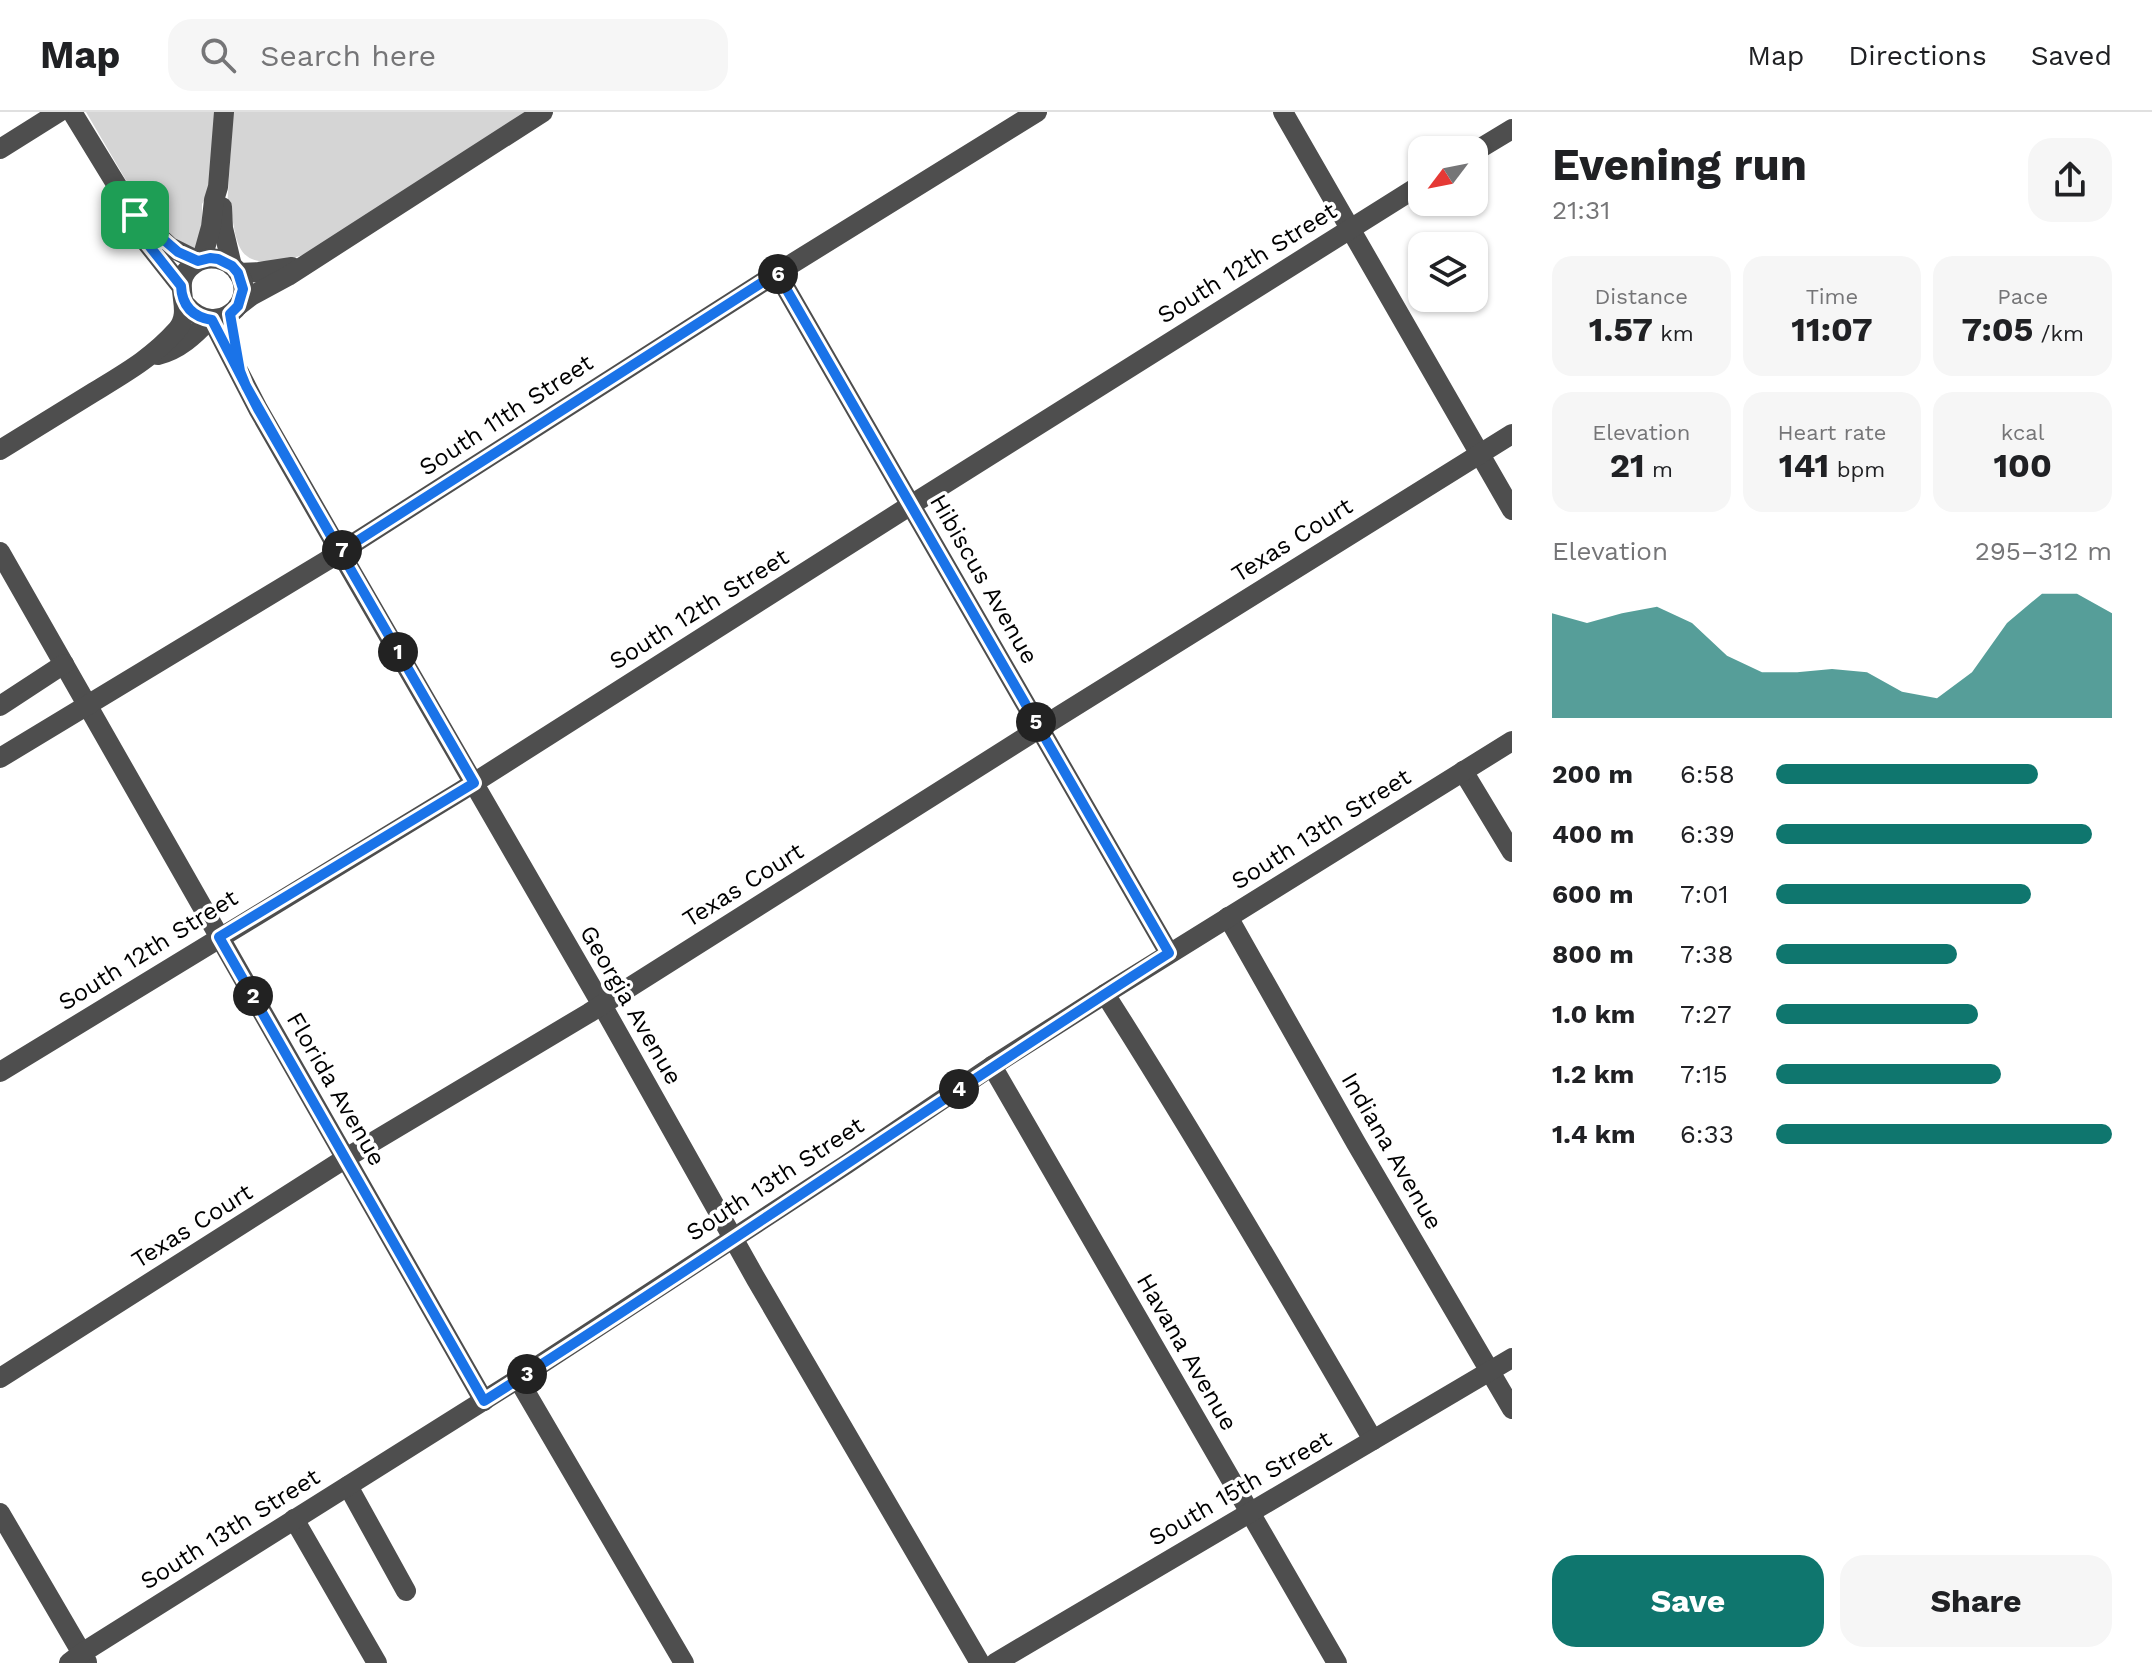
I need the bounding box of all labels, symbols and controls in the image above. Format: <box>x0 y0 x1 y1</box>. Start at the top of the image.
search box <box>168 19 728 91</box>
text: Map <box>40 33 120 77</box>
icon: search <box>196 33 240 77</box>
text: Search here <box>260 38 436 73</box>
text: Map <box>1747 39 1804 72</box>
text: Directions <box>1848 39 1987 72</box>
text: Saved <box>2031 39 2112 72</box>
north arrow <box>1408 136 1488 216</box>
map controls <box>1408 136 1488 312</box>
button: share <box>2028 138 2112 222</box>
text: Evening run <box>1552 139 1807 191</box>
pin <box>101 181 169 249</box>
icon: arrive <box>113 193 157 237</box>
text: 21:31 <box>1552 195 1610 225</box>
street label: South 12th Street <box>1152 197 1342 329</box>
button: layers <box>1408 232 1488 312</box>
pin: 6 <box>758 254 798 294</box>
text: 6 <box>771 261 785 286</box>
text: Distance <box>1595 284 1688 309</box>
text: Time <box>1806 284 1858 309</box>
text: Pace <box>1997 284 2048 309</box>
text: 1.57 <box>1589 309 1653 349</box>
text: 11:07 <box>1791 309 1873 349</box>
text: 7:05 <box>1961 309 2033 349</box>
text: km <box>1653 321 1694 346</box>
text: /km <box>2033 321 2084 346</box>
street label: South 11th Street <box>414 348 598 482</box>
text: Elevation <box>1592 420 1690 445</box>
text: Heart rate <box>1778 420 1886 445</box>
text: kcal <box>2001 420 2044 445</box>
text: 21 <box>1610 445 1645 485</box>
text: 141 <box>1779 445 1829 485</box>
text: 100 <box>1993 445 2052 485</box>
text: m <box>1645 457 1673 482</box>
text: bpm <box>1829 457 1885 482</box>
street label: Hibiscus Avenue <box>924 489 1044 669</box>
street label: Texas Court <box>1226 492 1358 588</box>
pin: 7 <box>322 530 362 570</box>
text: Elevation <box>1552 536 1668 566</box>
text: 295–312 m <box>1975 536 2112 566</box>
text: 7 <box>335 537 349 562</box>
street label: South 12th Street <box>604 543 794 675</box>
pin: 1 <box>378 632 418 672</box>
text: 1 <box>393 639 403 664</box>
pin: 5 <box>1016 702 1056 742</box>
text: 5 <box>1030 709 1042 734</box>
text: 200 m <box>1552 759 1633 789</box>
text: 6:58 <box>1680 759 1735 789</box>
street label: South 13th Street <box>1226 763 1416 895</box>
text: 400 m <box>1552 819 1634 849</box>
text: 6:39 <box>1680 819 1735 849</box>
street label: Texas Court <box>677 837 809 933</box>
text: 600 m <box>1552 879 1633 909</box>
text: 7:01 <box>1680 879 1729 909</box>
street label: South 12th Street <box>53 884 243 1016</box>
street label: Georgia Avenue <box>574 920 688 1090</box>
text: 800 m <box>1552 939 1634 969</box>
text: 7:38 <box>1680 939 1733 969</box>
pin: 2 <box>233 976 273 1016</box>
text: 2 <box>246 983 260 1008</box>
text: 1.0 km <box>1552 999 1635 1029</box>
text: 7:27 <box>1680 999 1732 1029</box>
street label: Florida Avenue <box>281 1007 391 1171</box>
text: 1.2 km <box>1552 1059 1634 1089</box>
text: 7:15 <box>1680 1059 1728 1089</box>
street label: Indiana Avenue <box>1336 1067 1448 1235</box>
pin: 4 <box>939 1069 979 1109</box>
text: 4 <box>952 1076 966 1101</box>
street label: South 13th Street <box>681 1111 869 1247</box>
text: 1.4 km <box>1552 1119 1636 1149</box>
text: 6:33 <box>1680 1119 1734 1149</box>
street label: Texas Court <box>126 1178 258 1274</box>
street label: Havana Avenue <box>1131 1269 1243 1435</box>
pin: 3 <box>507 1354 547 1394</box>
text: 3 <box>520 1361 534 1386</box>
street label: South 15th Street <box>1144 1424 1336 1552</box>
street label: South 13th Street <box>135 1463 325 1595</box>
button: Save <box>1552 1555 1824 1647</box>
button: Share <box>1840 1555 2112 1647</box>

